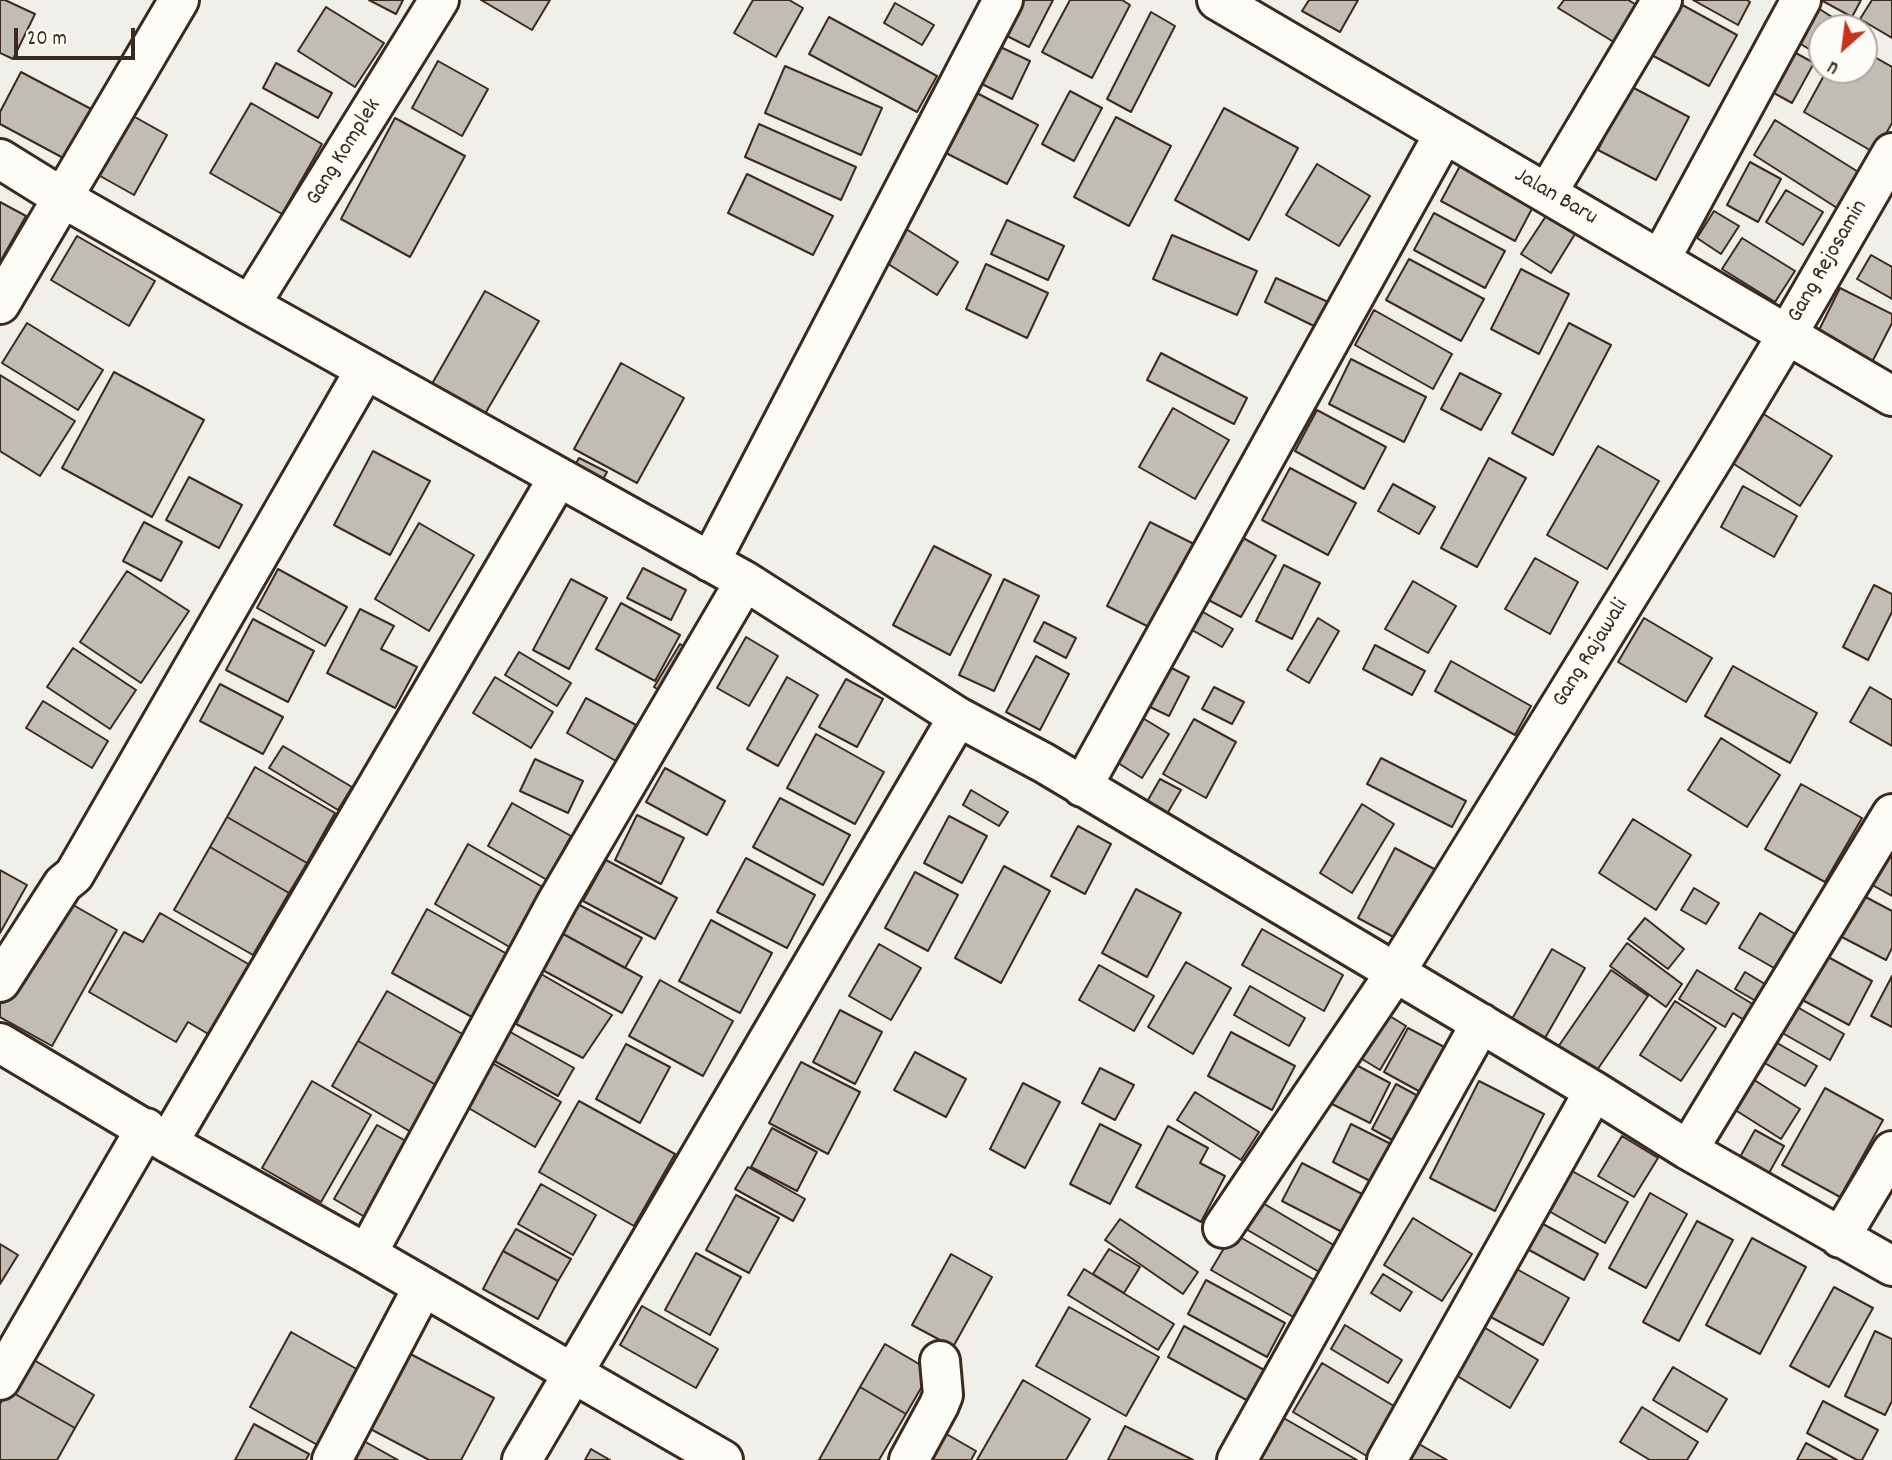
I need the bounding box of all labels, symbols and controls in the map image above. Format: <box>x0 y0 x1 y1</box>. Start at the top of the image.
scale bar <box>18 14 138 58</box>
north arrow <box>1808 14 1878 84</box>
text: 20 m <box>27 25 67 55</box>
text: U <box>1823 52 1844 80</box>
street label: Gang Komplek <box>301 95 389 211</box>
street label: Jalan Baru <box>1509 163 1601 233</box>
street label: Gang Rejosamin <box>1783 196 1875 328</box>
street label: Gang Rajawali <box>1548 595 1636 713</box>

